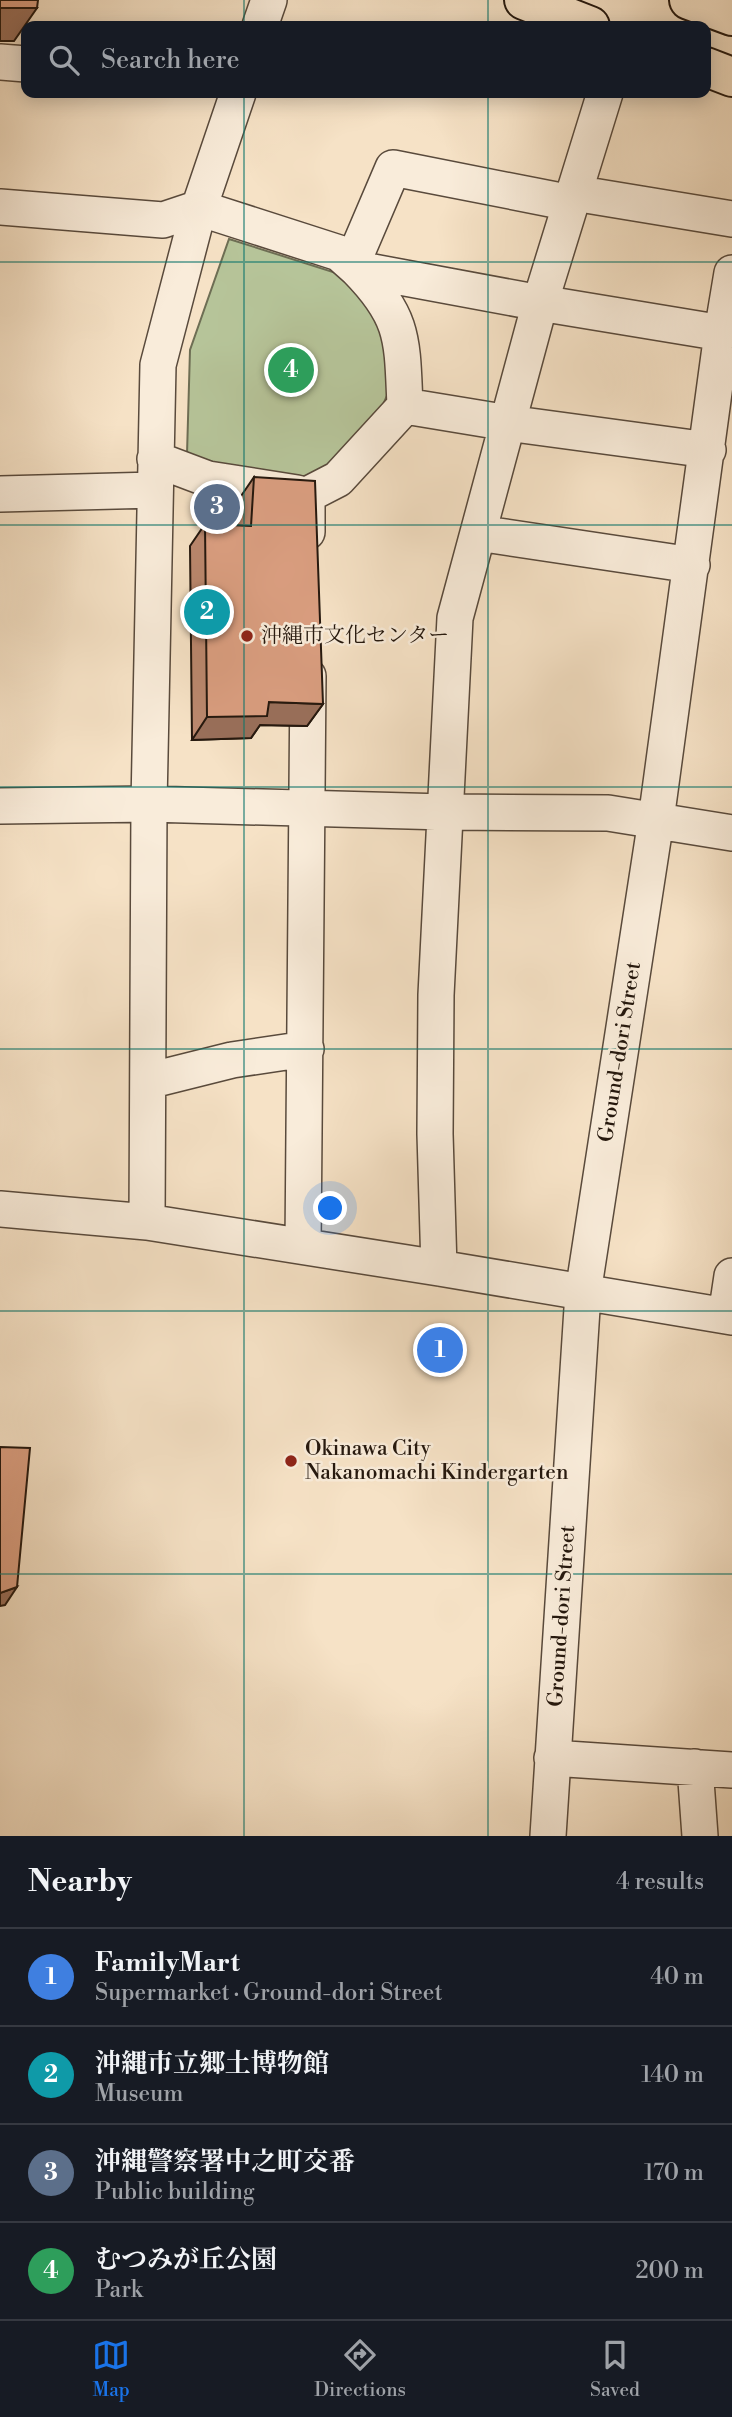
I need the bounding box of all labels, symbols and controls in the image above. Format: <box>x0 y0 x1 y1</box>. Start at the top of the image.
search box <box>21 21 711 98</box>
icon: search <box>45 41 83 79</box>
text: Search here <box>101 44 240 76</box>
pin: 4 <box>268 344 314 396</box>
pin: 3 <box>194 481 240 533</box>
pin: 2 <box>184 586 230 638</box>
place label: 沖縄市文化センター <box>261 623 449 649</box>
marker: 沖縄市文化センター <box>239 628 255 644</box>
street label: Ground-dori Street <box>593 959 647 1144</box>
your location <box>313 1191 347 1225</box>
pin: 1 <box>417 1324 463 1376</box>
place label: Okinawa City Nakanomachi Kindergarten <box>305 1436 569 1486</box>
marker: Okinawa City Nakanomachi Kindergarten <box>283 1453 299 1469</box>
street label: Ground-dori Street <box>543 1524 581 1708</box>
text: Nearby <box>28 1863 132 1901</box>
text: 4 results <box>616 1868 704 1896</box>
text: FamilyMart <box>95 1947 240 1979</box>
text: 1 <box>45 1963 57 1991</box>
text: 40 m <box>650 1963 704 1991</box>
text: Supermarket · Ground-dori Street <box>95 1979 443 2007</box>
text: 沖縄市立郷土博物館 <box>95 2048 329 2080</box>
text: 2 <box>44 2061 58 2089</box>
text: 140 m <box>641 2061 704 2089</box>
text: Museum <box>95 2080 183 2108</box>
text: 沖縄警察署中之町交番 <box>95 2146 355 2178</box>
text: 3 <box>44 2159 58 2187</box>
text: 170 m <box>644 2159 704 2187</box>
text: Public building <box>95 2178 255 2206</box>
text: むつみが丘公園 <box>95 2244 277 2276</box>
text: 4 <box>43 2257 59 2285</box>
text: 200 m <box>636 2257 704 2285</box>
text: Park <box>95 2276 143 2304</box>
tab: Map <box>92 2336 130 2402</box>
tab: Directions <box>314 2336 406 2402</box>
tab: Saved <box>590 2336 640 2402</box>

